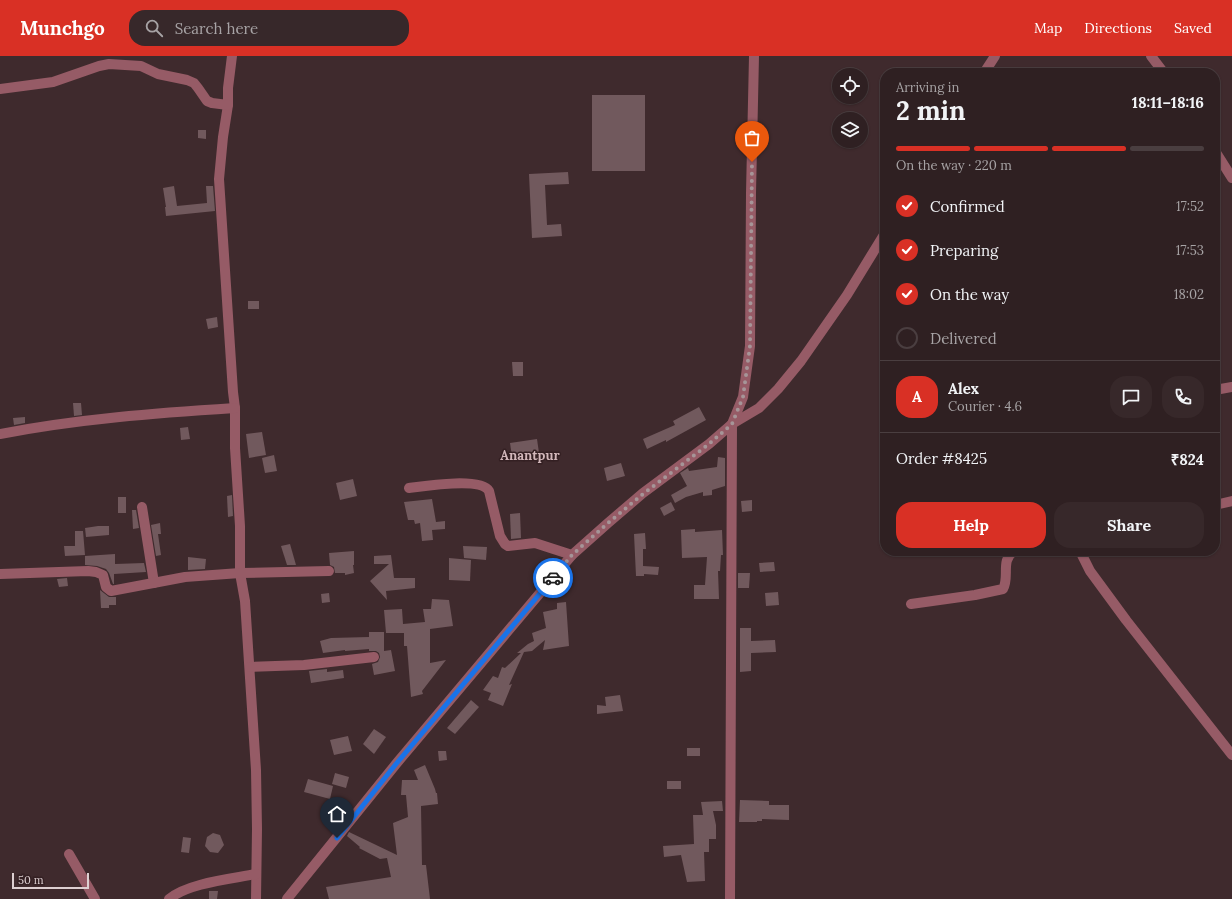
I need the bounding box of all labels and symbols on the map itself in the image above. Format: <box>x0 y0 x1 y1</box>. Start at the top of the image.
pin <box>735 121 769 162</box>
district label: Anantpur <box>500 447 560 464</box>
courier <box>533 558 573 598</box>
pin <box>320 797 354 838</box>
scale bar <box>12 871 89 890</box>

